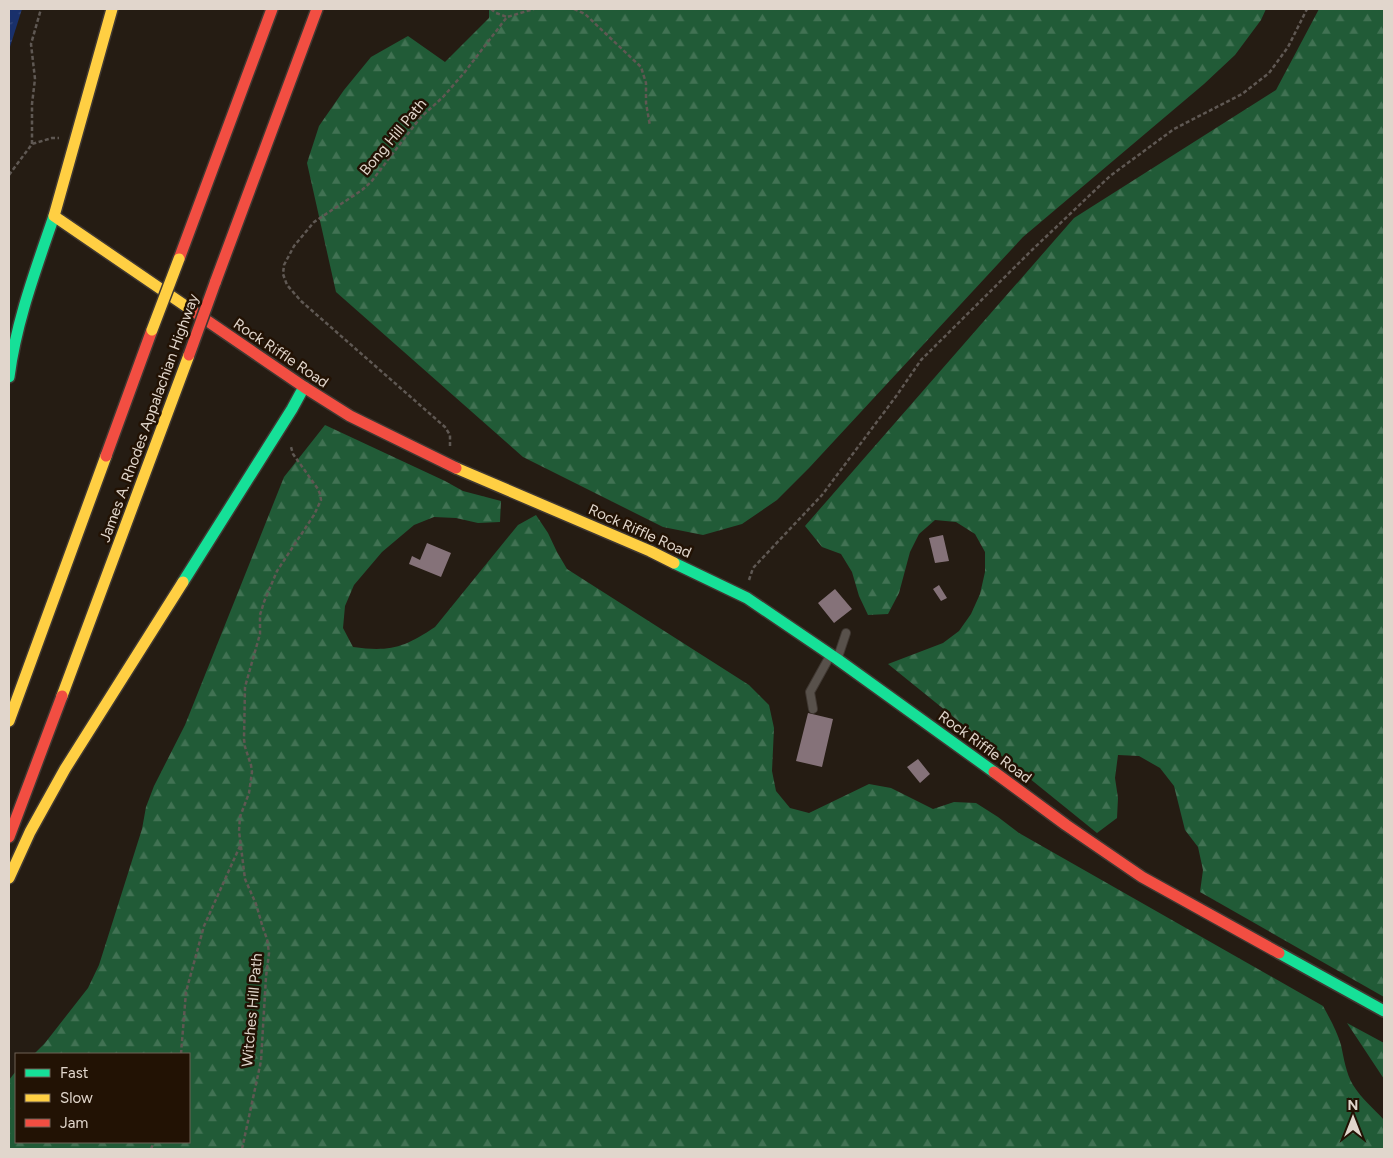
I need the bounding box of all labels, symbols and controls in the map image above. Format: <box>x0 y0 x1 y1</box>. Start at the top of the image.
street label: Bong Hill Path <box>356 95 430 179</box>
street label: James A. Rhodes Appalachian Highway <box>96 291 202 545</box>
street label: Rock Riffle Road <box>230 315 332 391</box>
street label: Rock Riffle Road <box>586 500 694 562</box>
street label: Rock Riffle Road <box>935 707 1035 787</box>
street label: Witches Hill Path <box>238 952 266 1068</box>
legend <box>15 1053 190 1143</box>
text: Fast <box>60 1064 89 1082</box>
text: Slow <box>60 1089 93 1107</box>
north arrow <box>1328 1093 1378 1143</box>
text: N <box>1348 1097 1358 1114</box>
text: Jam <box>60 1114 88 1132</box>

